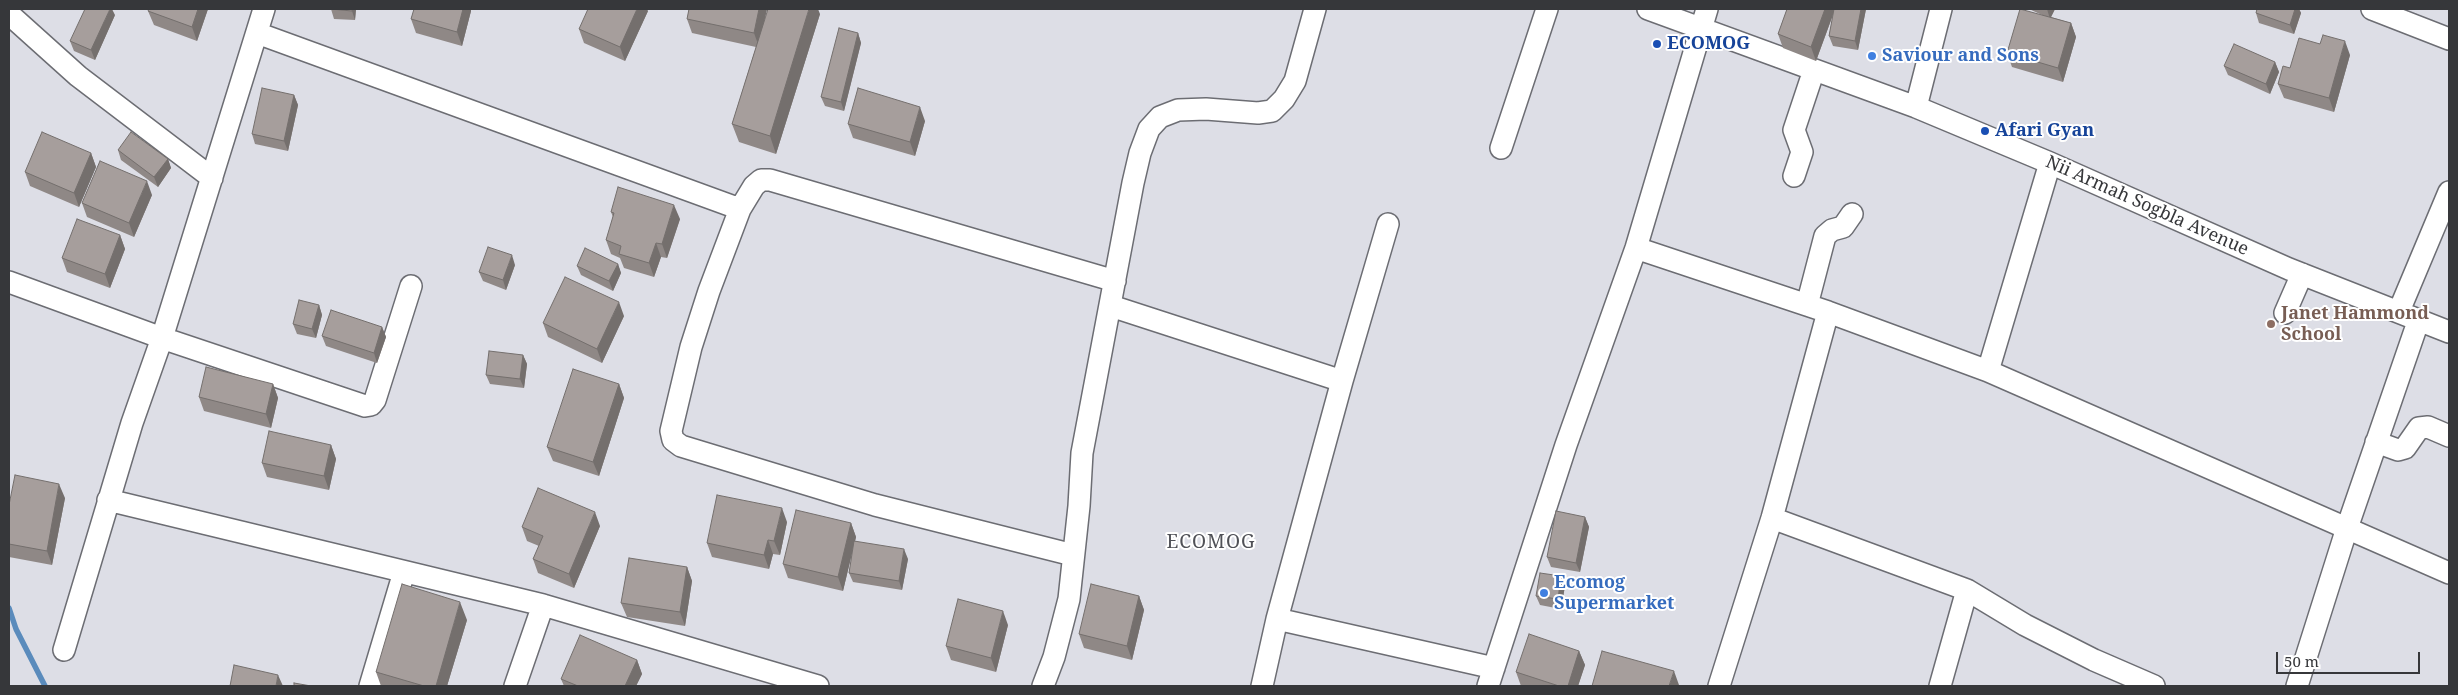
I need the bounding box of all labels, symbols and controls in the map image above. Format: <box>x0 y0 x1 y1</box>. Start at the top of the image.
place label: ECOMOG <box>1667 33 1750 55</box>
marker: ECOMOG <box>1651 38 1663 50</box>
place label: Saviour and Sons <box>1882 45 2039 67</box>
marker: Saviour and Sons <box>1866 50 1878 62</box>
place label: Afari Gyan <box>1995 120 2094 142</box>
marker: Afari Gyan <box>1979 125 1991 137</box>
street label: Nii Armah Sogbla Avenue <box>2042 151 2252 261</box>
place label: Janet Hammond School <box>2281 303 2429 346</box>
marker: Janet Hammond School <box>2265 318 2277 330</box>
district label: ECOMOG <box>1166 532 1256 554</box>
place label: Ecomog Supermarket <box>1554 572 1674 614</box>
marker: Ecomog Supermarket <box>1538 587 1550 599</box>
scale bar <box>2278 642 2422 674</box>
text: 50 m <box>2284 651 2319 671</box>

